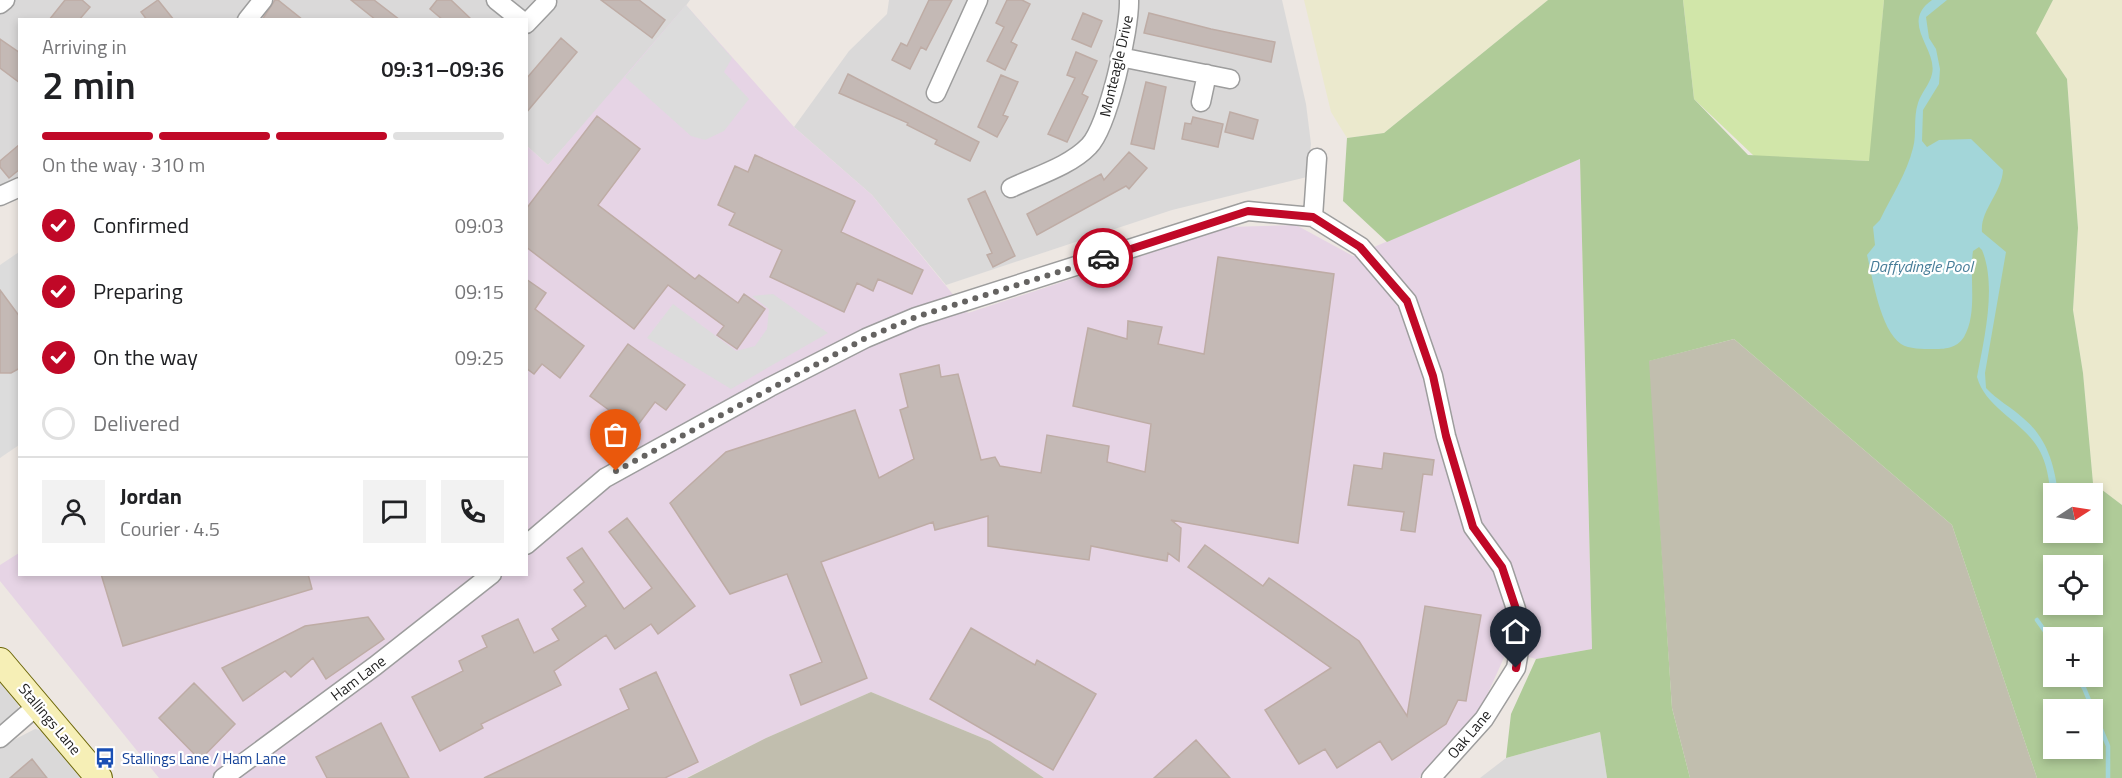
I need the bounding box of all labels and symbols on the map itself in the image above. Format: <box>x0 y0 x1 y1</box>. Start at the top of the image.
street label: Monteagle Drive <box>1093 13 1139 119</box>
courier <box>1073 228 1133 288</box>
water label: Daffydingle Pool <box>1869 254 1974 278</box>
pin <box>590 409 641 471</box>
north arrow <box>2043 483 2103 543</box>
pin <box>1490 606 1541 668</box>
street label: Ham Lane <box>326 650 390 706</box>
street label: Stallings Lane <box>13 678 87 760</box>
street label: Oak Lane <box>1441 704 1497 764</box>
bus stop icon: Stallings Lane / Ham Lane <box>93 746 117 770</box>
place label: Stallings Lane / Ham Lane <box>122 747 286 770</box>

